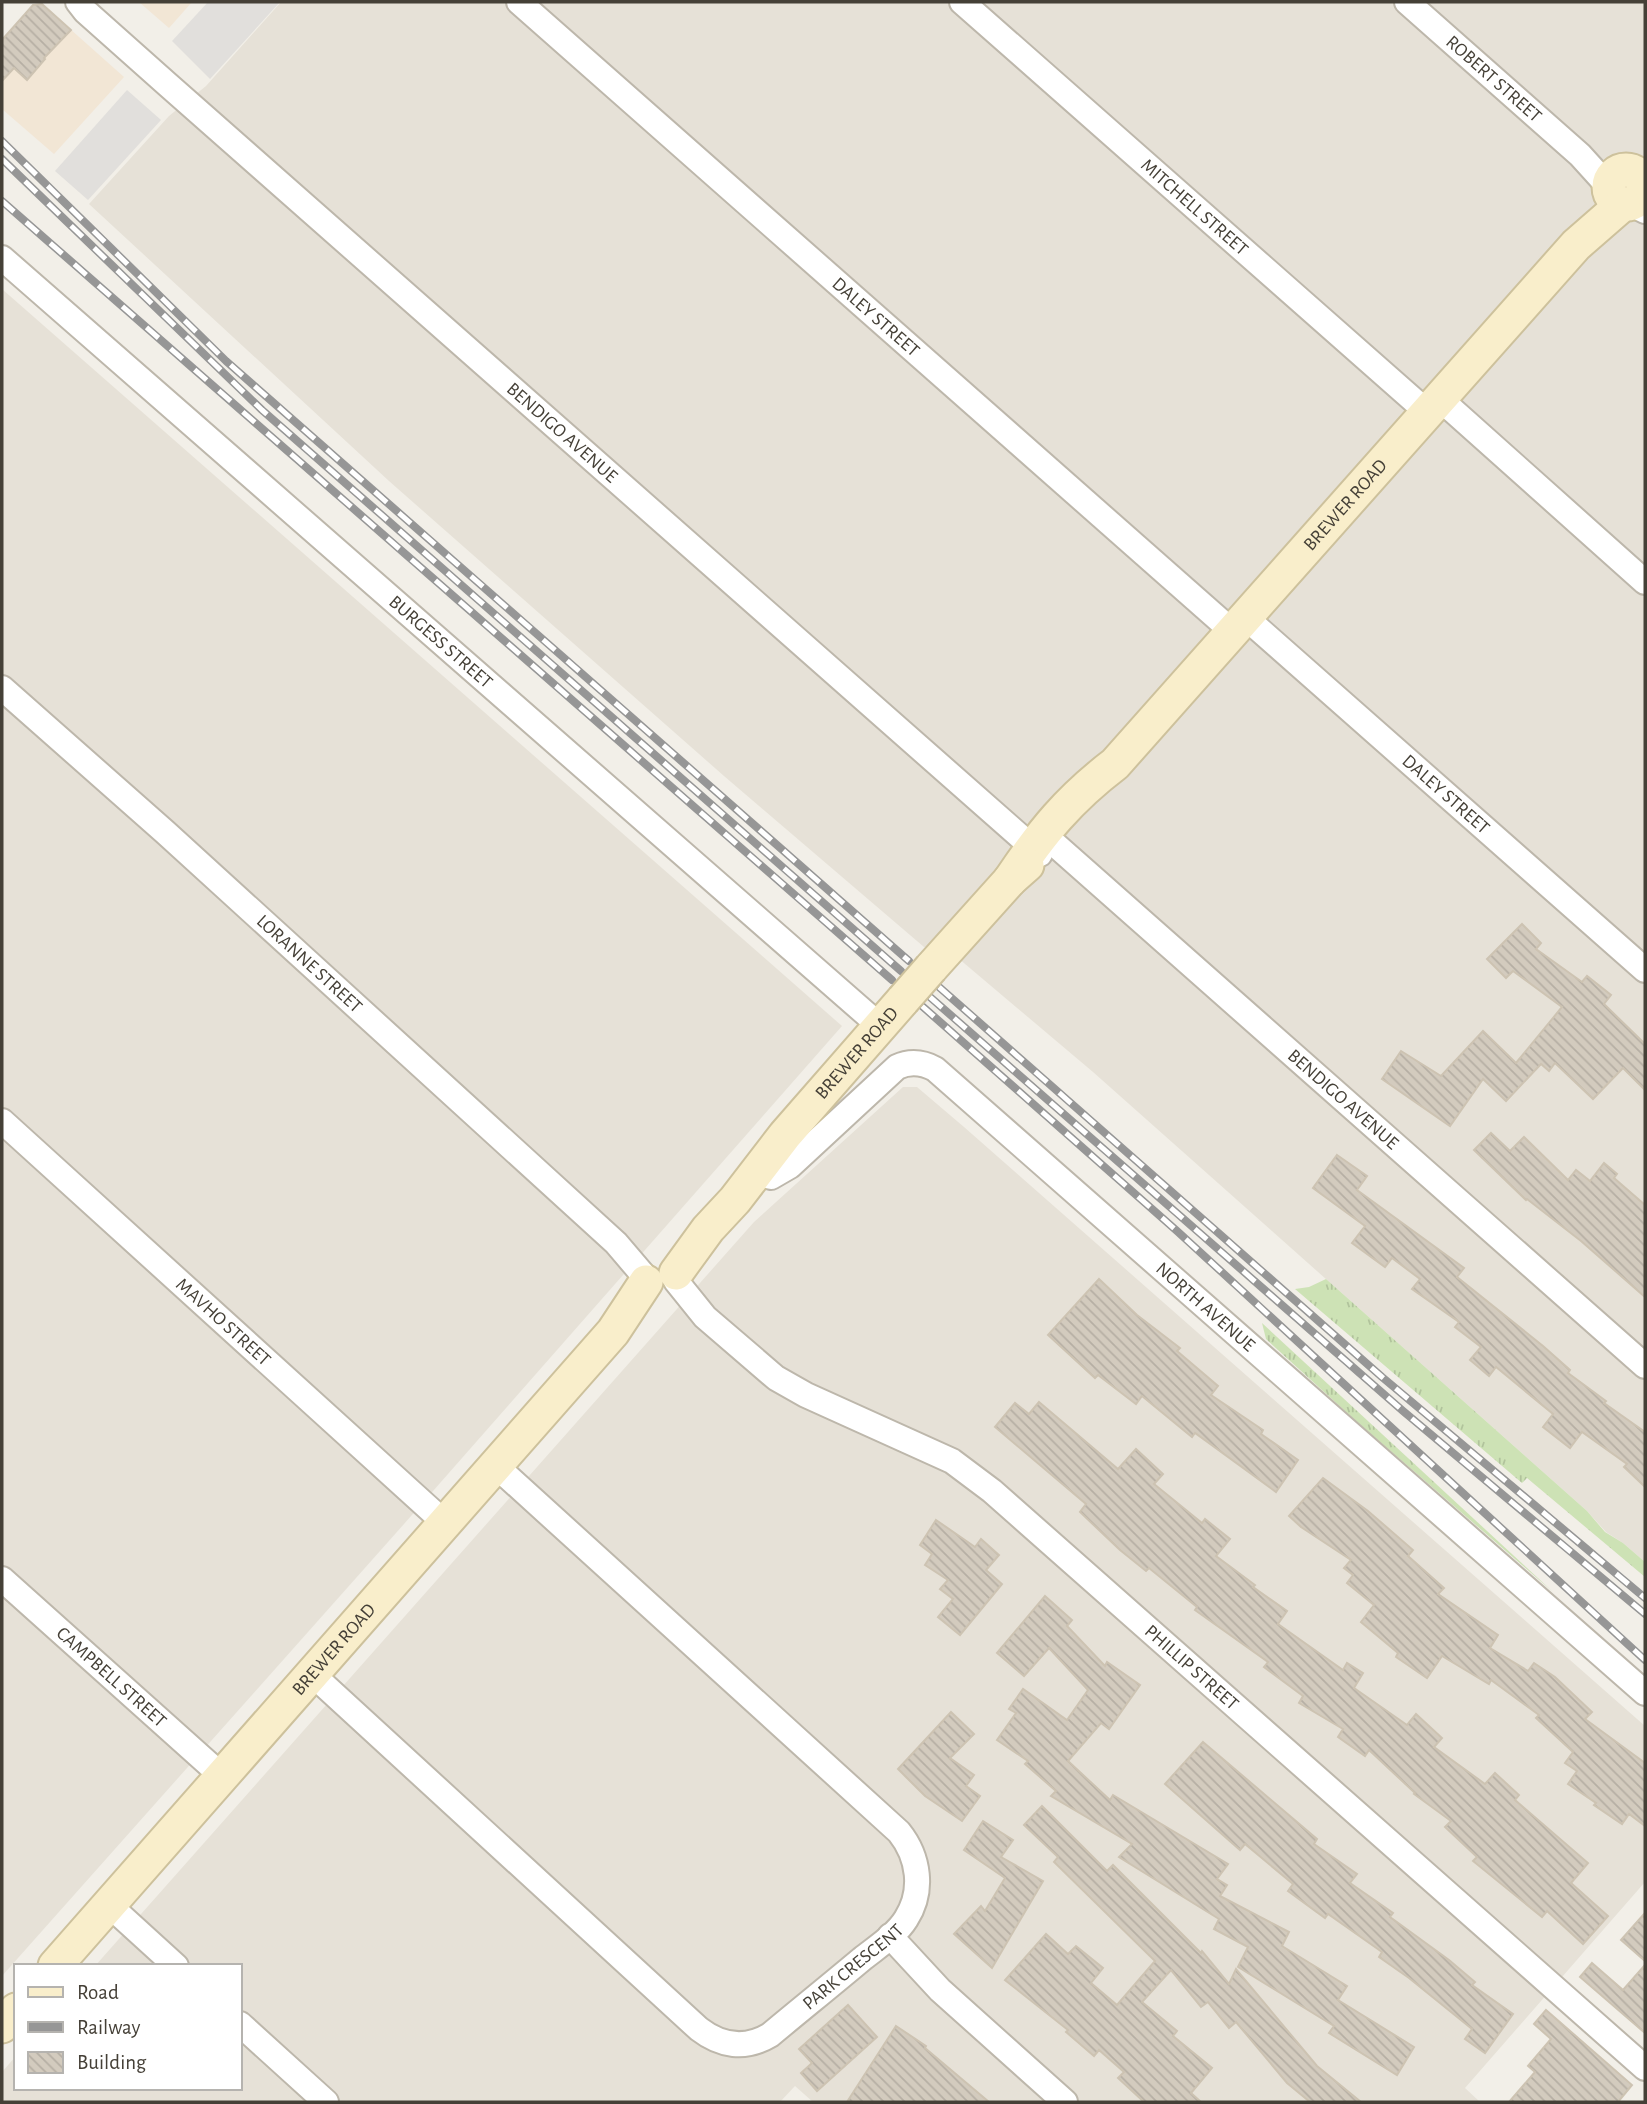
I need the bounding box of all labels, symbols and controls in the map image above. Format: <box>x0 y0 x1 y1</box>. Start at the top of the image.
street label: ROBERT STREET <box>1443 32 1545 126</box>
street label: MITCHELL STREET <box>1137 155 1252 259</box>
street label: DALEY STREET <box>829 274 923 360</box>
street label: BENDIGO AVENUE <box>503 379 621 486</box>
street label: BREWER ROAD <box>1300 455 1391 554</box>
street label: BURGESS STREET <box>386 592 496 692</box>
street label: DALEY STREET <box>1399 751 1493 838</box>
street label: LORANNE STREET <box>253 911 366 1016</box>
street label: BREWER ROAD <box>812 1003 902 1103</box>
street label: BENDIGO AVENUE <box>1284 1046 1402 1153</box>
street label: NORTH AVENUE <box>1153 1259 1259 1355</box>
street label: MAVHO STREET <box>172 1274 274 1369</box>
street label: BREWER ROAD <box>289 1600 379 1699</box>
street label: PHILLIP STREET <box>1141 1621 1242 1714</box>
street label: CAMPBELL STREET <box>53 1623 170 1731</box>
street label: PARK CRESCENT <box>799 1920 907 2013</box>
legend <box>14 1964 242 2090</box>
text: Road <box>77 1982 119 2003</box>
text: Railway <box>77 2017 140 2038</box>
text: Building <box>77 2052 147 2073</box>

